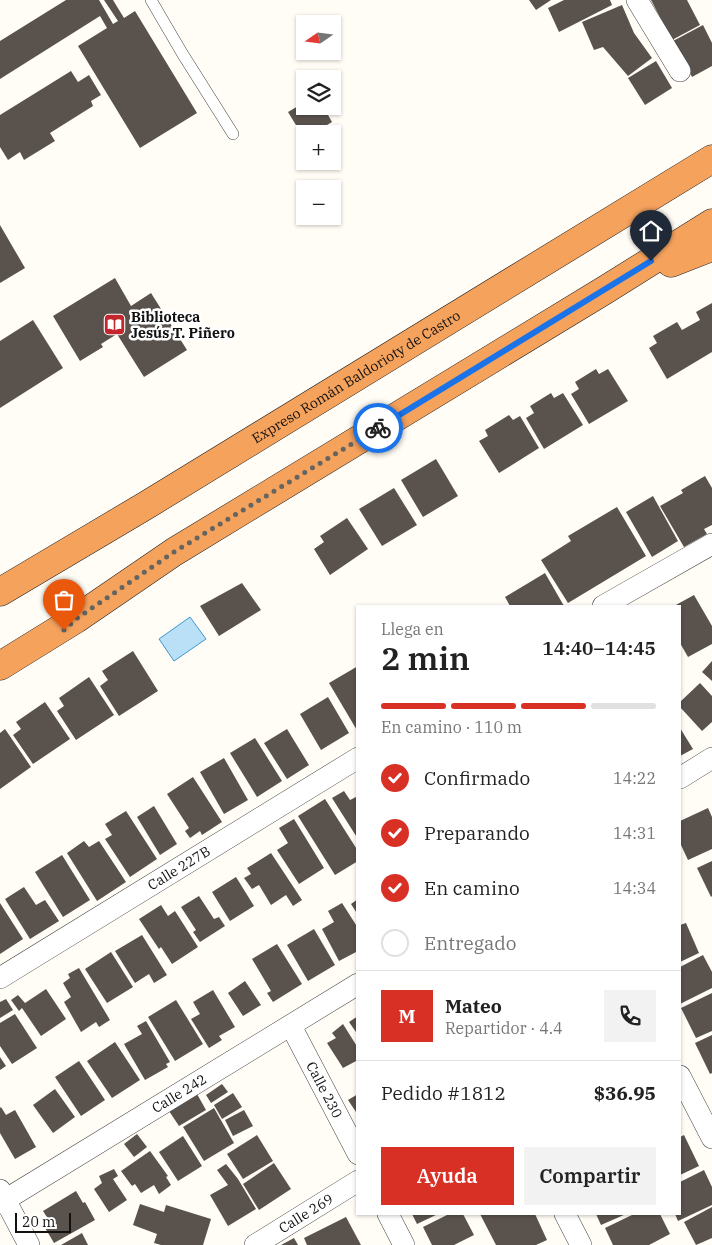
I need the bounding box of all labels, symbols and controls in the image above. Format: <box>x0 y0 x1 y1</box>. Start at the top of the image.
north arrow <box>296 15 341 60</box>
map controls <box>296 15 341 225</box>
button: layers <box>296 70 341 115</box>
button: + <box>296 125 341 170</box>
button: − <box>296 180 341 225</box>
pin <box>630 210 672 261</box>
icon: home <box>637 217 665 245</box>
street label: Expreso Román Baldorioty de Castro <box>249 306 464 447</box>
place label: Biblioteca Jesús T. Piñero <box>131 308 235 342</box>
library icon: Biblioteca Jesús T. Piñero <box>103 313 127 337</box>
courier <box>353 403 403 453</box>
icon: bike <box>364 414 392 442</box>
pin <box>43 579 85 630</box>
icon: bag <box>50 586 78 614</box>
text: Llega en <box>381 619 444 639</box>
text: 14:40–14:45 <box>542 636 656 660</box>
text: 2 min <box>381 637 470 679</box>
text: En camino · 110 m <box>381 717 522 737</box>
icon: check <box>381 764 409 792</box>
text: Confirmado <box>424 766 530 790</box>
text: 14:22 <box>613 768 656 788</box>
icon: check <box>381 819 409 847</box>
text: Preparando <box>424 821 530 845</box>
text: 14:31 <box>613 823 656 843</box>
street label: Calle 227B <box>144 842 214 894</box>
icon: check <box>381 874 409 902</box>
text: En camino <box>424 876 520 900</box>
text: 14:34 <box>613 878 656 898</box>
text: Entregado <box>424 931 517 955</box>
button: phone <box>604 990 656 1042</box>
text: Mateo <box>445 994 502 1018</box>
text: M <box>398 1004 416 1028</box>
text: Repartidor · 4.4 <box>445 1018 563 1038</box>
street label: Calle 230 <box>302 1059 347 1121</box>
street label: Calle 242 <box>148 1070 210 1117</box>
text: Pedido #1812 <box>381 1081 506 1105</box>
text: $36.95 <box>594 1081 656 1105</box>
button: Ayuda <box>381 1147 514 1205</box>
button: Compartir <box>524 1147 656 1205</box>
street label: Calle 269 <box>275 1190 337 1237</box>
scale bar <box>15 1210 71 1233</box>
text: 20 m <box>22 1213 55 1231</box>

